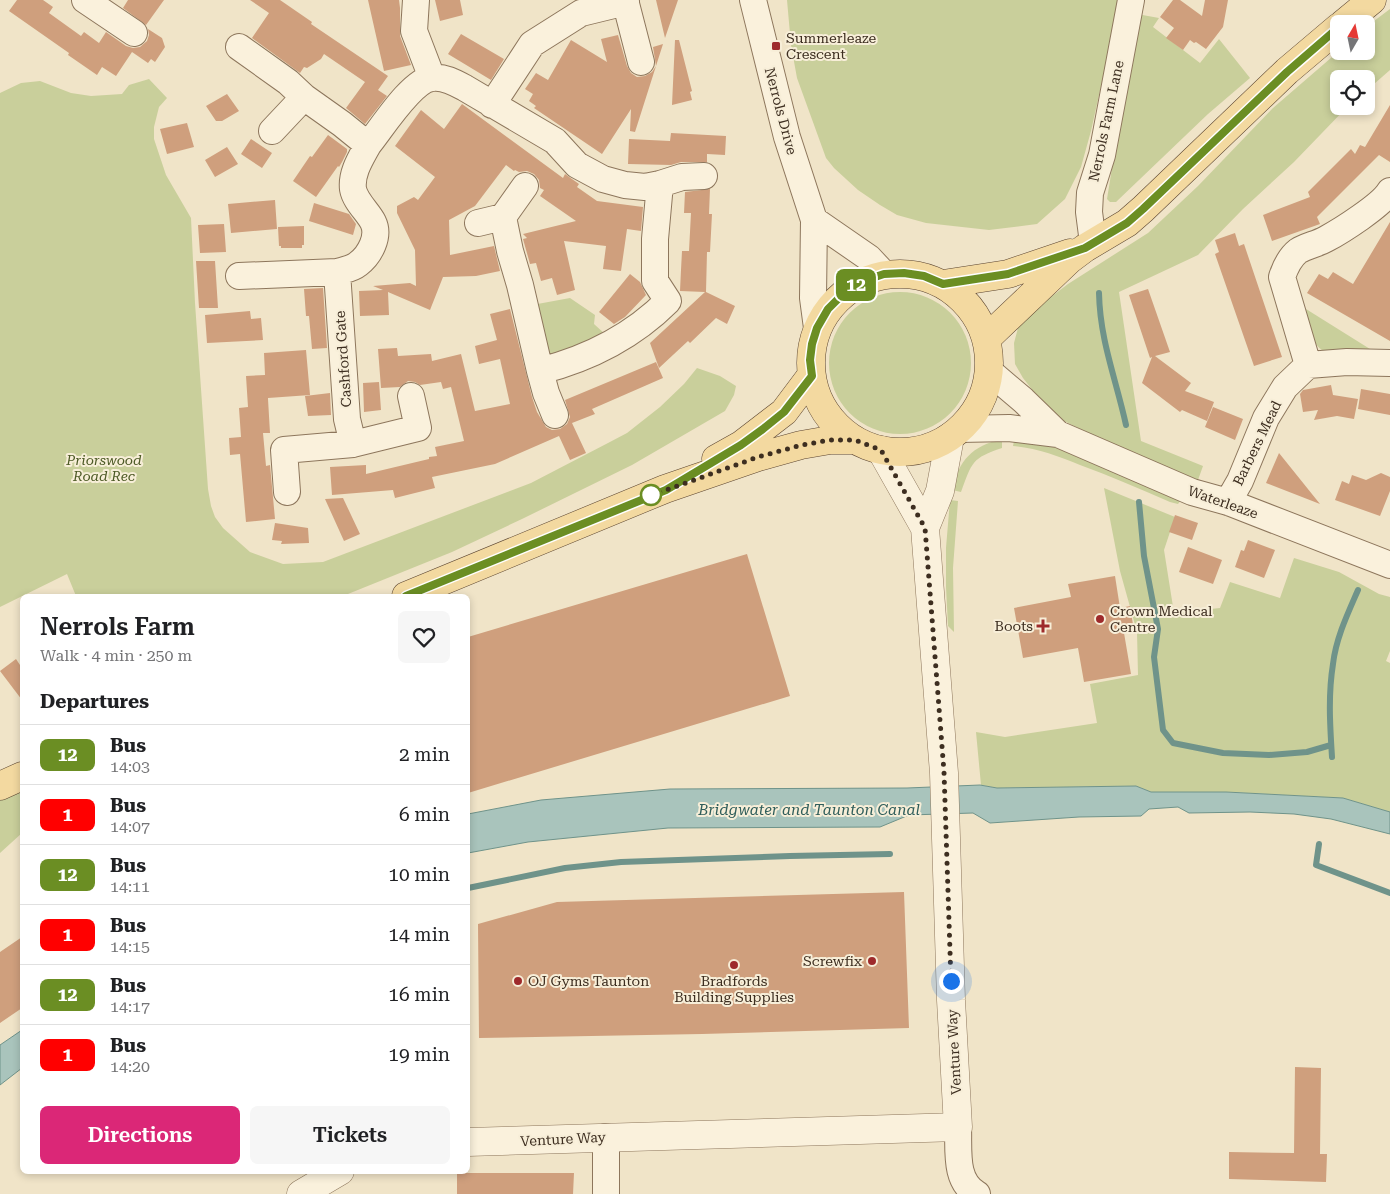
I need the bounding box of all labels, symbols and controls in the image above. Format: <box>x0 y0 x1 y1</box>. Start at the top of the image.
north arrow <box>1330 15 1375 60</box>
map controls <box>1330 15 1375 115</box>
place label: Summerleaze Crescent <box>786 30 877 62</box>
marker: Summerleaze Crescent <box>770 40 782 52</box>
street label: Nerrols Farm Lane <box>1085 59 1127 183</box>
street label: Nerrols Drive <box>762 66 800 157</box>
button: locate <box>1330 70 1375 115</box>
line badge: 12 <box>834 269 878 301</box>
text: 12 <box>846 274 866 295</box>
street label: Cashford Gate <box>332 310 354 408</box>
street label: Barbers Mead <box>1230 398 1284 488</box>
park label: Priorswood Road Rec <box>65 452 142 484</box>
street label: Waterleaze <box>1186 482 1261 522</box>
unlabelled marker <box>640 484 662 506</box>
place label: Crown Medical Centre <box>1110 603 1213 635</box>
button: heart <box>398 611 450 663</box>
text: Nerrols Farm <box>40 613 195 641</box>
marker: Crown Medical Centre <box>1094 613 1106 625</box>
place label: Boots <box>995 618 1033 634</box>
marker: Boots <box>1037 620 1049 632</box>
text: Walk · 4 min · 250 m <box>40 646 192 665</box>
text: Departures <box>40 690 149 713</box>
text: Bus <box>110 734 146 757</box>
text: 2 min <box>399 743 450 766</box>
text: 12 <box>57 744 78 765</box>
text: 14:03 <box>110 757 150 776</box>
text: Bus <box>110 794 146 817</box>
water label: Bridgwater and Taunton Canal <box>697 801 920 819</box>
text: 6 min <box>399 803 450 826</box>
text: 1 <box>62 804 73 825</box>
text: 14:07 <box>110 817 150 836</box>
text: Bus <box>110 854 146 877</box>
text: 10 min <box>388 863 450 886</box>
text: 12 <box>57 864 78 885</box>
text: 14:11 <box>110 877 150 896</box>
text: Bus <box>110 914 146 937</box>
text: 14 min <box>388 923 450 946</box>
text: 1 <box>62 924 73 945</box>
text: 14:15 <box>110 937 150 956</box>
place label: Screwfix <box>803 953 862 969</box>
marker: Screwfix <box>866 955 878 967</box>
marker: Bradfords Building Supplies <box>728 959 740 971</box>
your location <box>939 969 964 994</box>
place label: OJ Gyms Taunton <box>528 973 649 989</box>
place label: Bradfords Building Supplies <box>674 973 794 1005</box>
text: Bus <box>110 974 146 997</box>
marker: OJ Gyms Taunton <box>512 975 524 987</box>
text: 16 min <box>388 983 450 1006</box>
text: 12 <box>57 984 78 1005</box>
text: 14:17 <box>110 997 150 1016</box>
street label: Venture Way <box>944 1008 964 1095</box>
text: Bus <box>110 1034 146 1057</box>
text: 19 min <box>388 1043 450 1066</box>
text: 1 <box>62 1044 73 1065</box>
text: 14:20 <box>110 1057 150 1076</box>
button: Directions <box>40 1106 240 1164</box>
button: Tickets <box>250 1106 450 1164</box>
street label: Venture Way <box>520 1129 607 1149</box>

